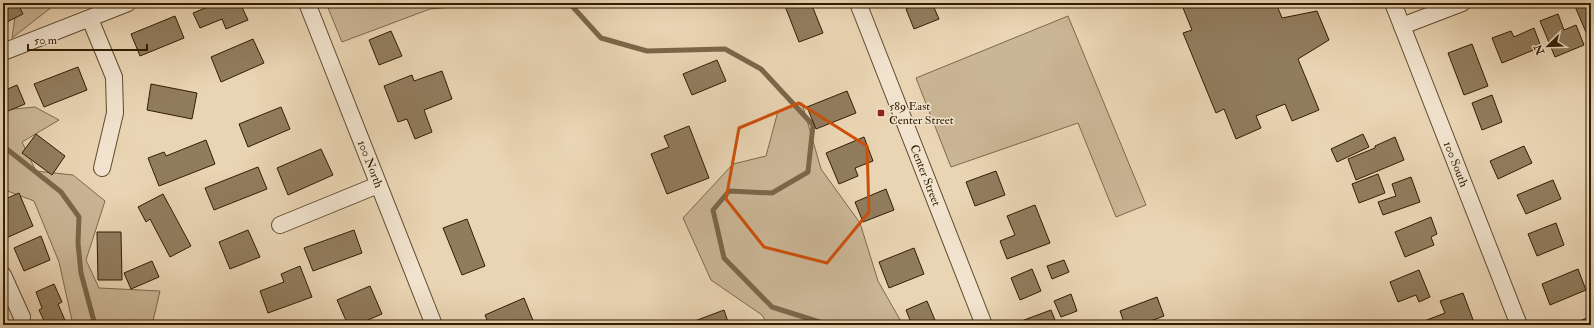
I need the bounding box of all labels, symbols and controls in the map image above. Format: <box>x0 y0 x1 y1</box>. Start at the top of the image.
scale bar <box>28 26 147 52</box>
north arrow <box>1528 26 1568 66</box>
text: 50 m <box>34 33 58 48</box>
text: N <box>1531 42 1548 58</box>
place label: 589 East Center Street <box>889 99 954 128</box>
marker: 589 East Center Street <box>876 108 886 118</box>
street label: 100 North <box>354 138 387 191</box>
street label: 100 South <box>1440 139 1472 190</box>
street label: Center Street <box>907 142 944 208</box>

